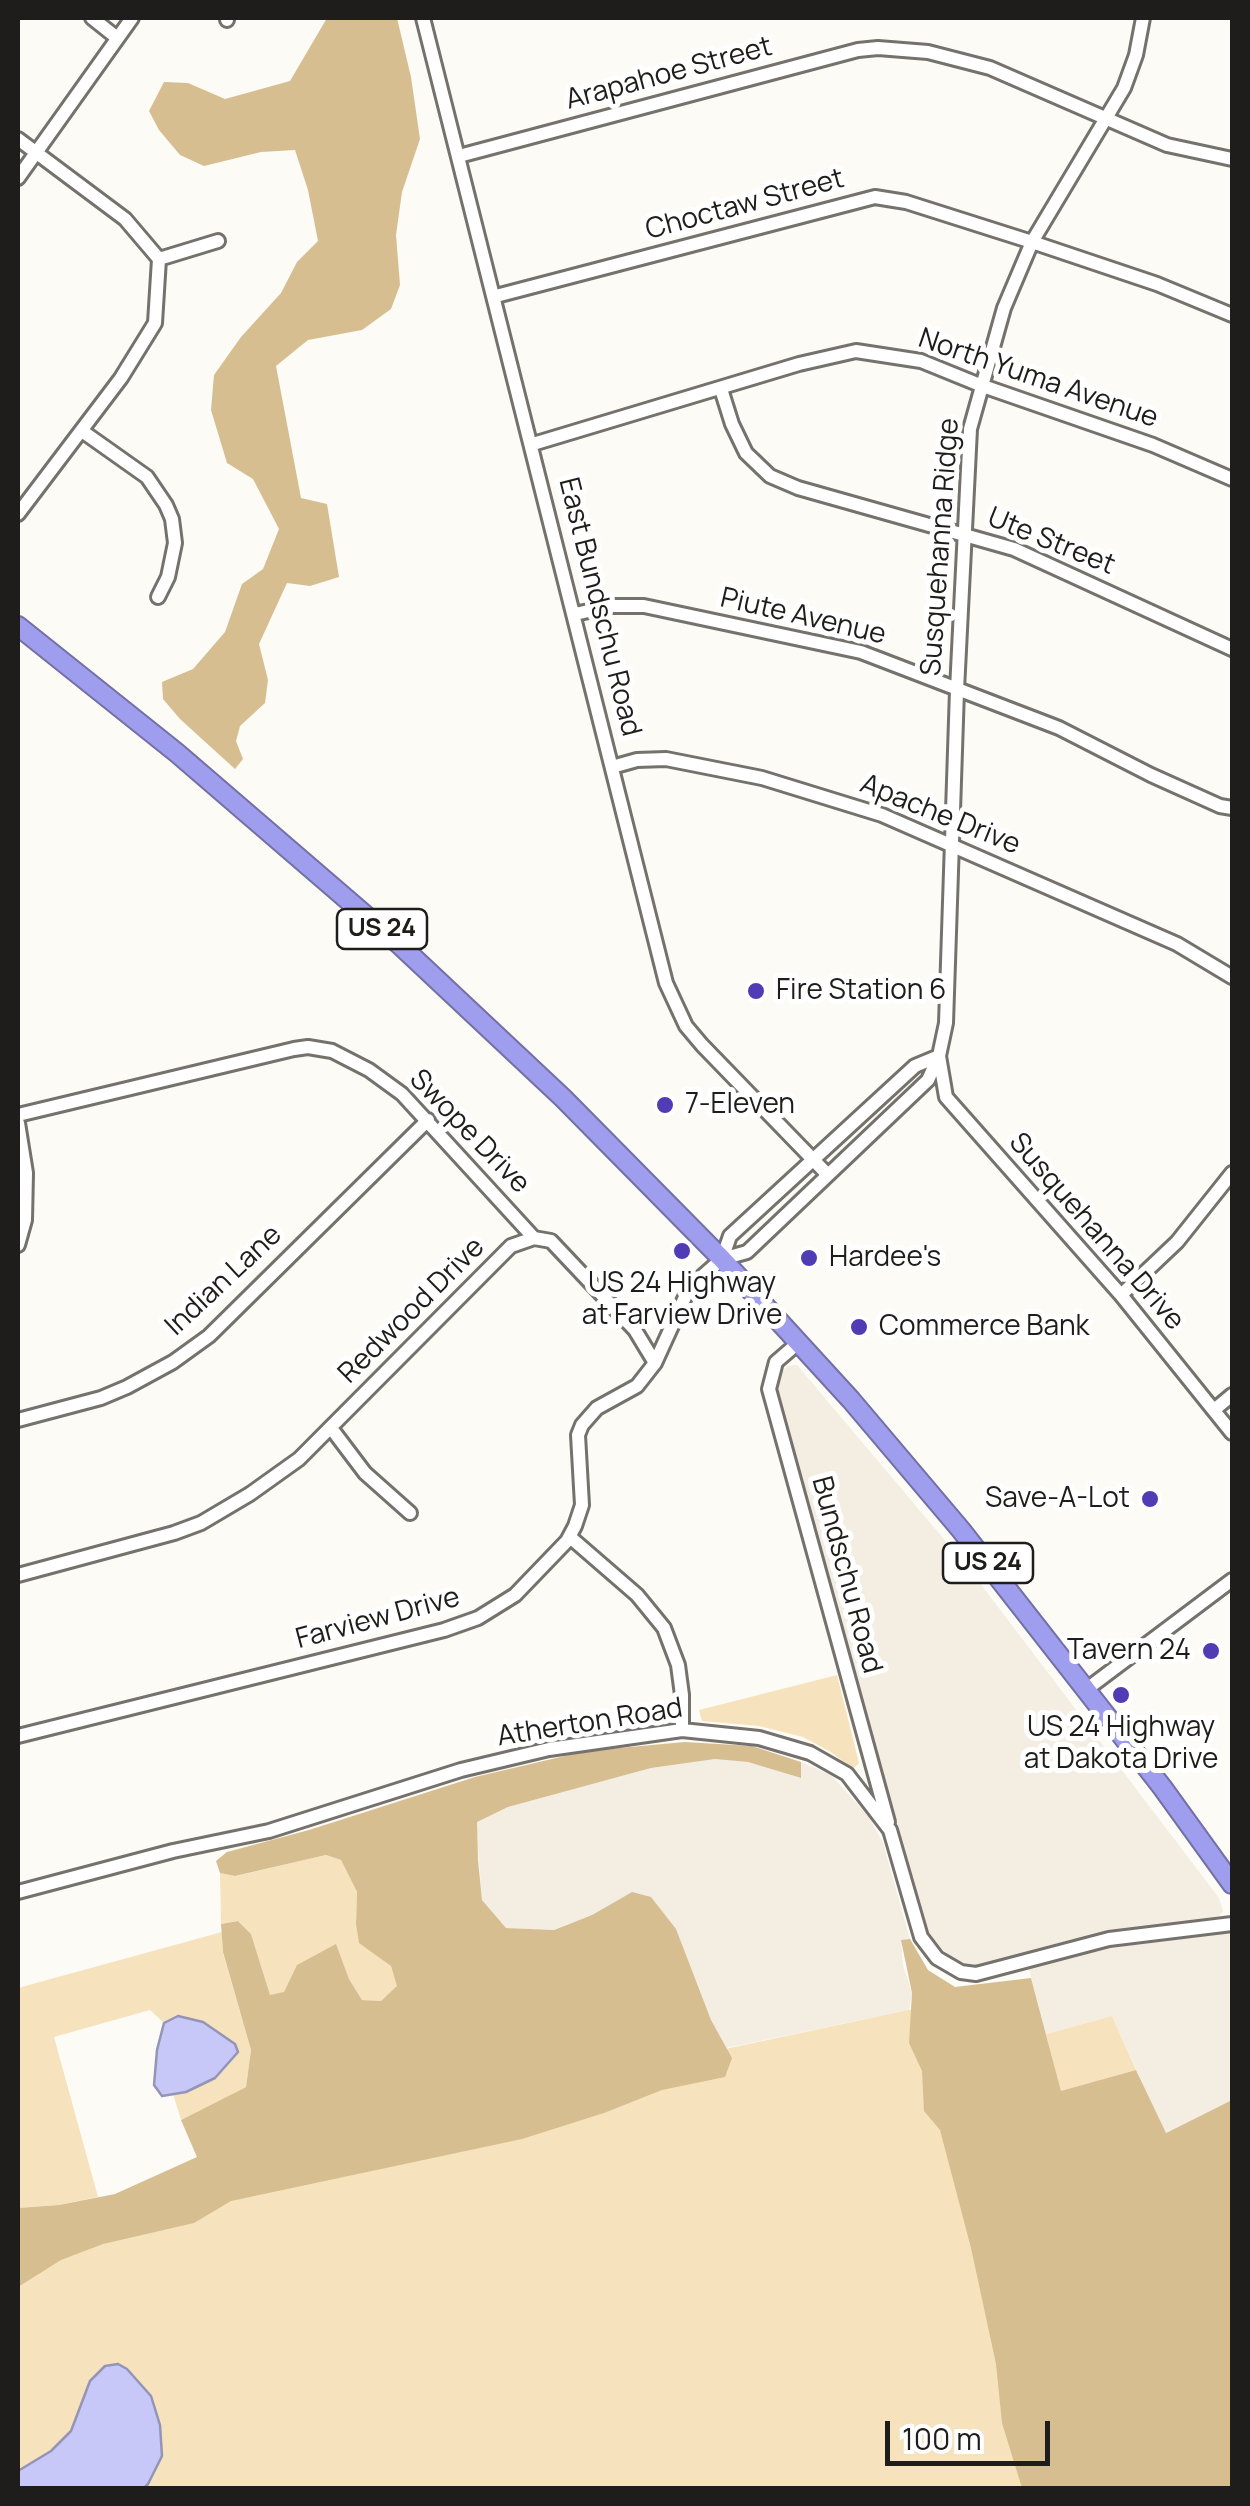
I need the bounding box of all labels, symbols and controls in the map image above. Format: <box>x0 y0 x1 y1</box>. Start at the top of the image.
street label: Arapahoe Street <box>562 30 776 118</box>
street label: Choctaw Street <box>642 162 848 248</box>
street label: North Yuma Avenue <box>914 322 1162 436</box>
street label: Susquehanna Ridge <box>915 417 967 677</box>
street label: East Bundschu Road <box>551 474 647 740</box>
street label: Ute Street <box>982 501 1120 583</box>
street label: Piute Avenue <box>717 582 889 652</box>
street label: Apache Drive <box>855 768 1025 862</box>
road number: US 24 <box>337 909 427 949</box>
place label: Fire Station 6 <box>776 974 946 1008</box>
marker: Fire Station 6 <box>745 980 767 1002</box>
street label: Swope Drive <box>402 1063 536 1201</box>
place label: 7-Eleven <box>685 1088 795 1122</box>
marker: 7-Eleven <box>654 1094 676 1116</box>
street label: Susquehanna Drive <box>1001 1127 1191 1337</box>
street label: Indian Lane <box>159 1219 289 1343</box>
street label: Redwood Drive <box>332 1231 492 1391</box>
marker: US 24 Highway at Farview Drive <box>671 1240 693 1262</box>
place label: Hardee's <box>829 1241 941 1275</box>
marker: Hardee's <box>798 1247 820 1269</box>
place label: US 24 Highway at Farview Drive <box>582 1267 782 1333</box>
place label: Commerce Bank <box>879 1310 1089 1344</box>
marker: Commerce Bank <box>848 1316 870 1338</box>
street label: Bundschu Road <box>804 1473 888 1677</box>
place label: Save-A-Lot <box>985 1482 1130 1516</box>
marker: Save-A-Lot <box>1139 1488 1161 1510</box>
road number: US 24 <box>943 1543 1033 1583</box>
street label: Farview Drive <box>292 1581 464 1657</box>
place label: Tavern 24 <box>1067 1634 1191 1668</box>
marker: Tavern 24 <box>1200 1640 1222 1662</box>
marker: US 24 Highway at Dakota Drive <box>1110 1684 1132 1706</box>
street label: Atherton Road <box>495 1692 685 1754</box>
place label: US 24 Highway at Dakota Drive <box>1024 1711 1218 1777</box>
scale bar <box>890 2401 1055 2463</box>
text: 100 m <box>902 2418 982 2459</box>

